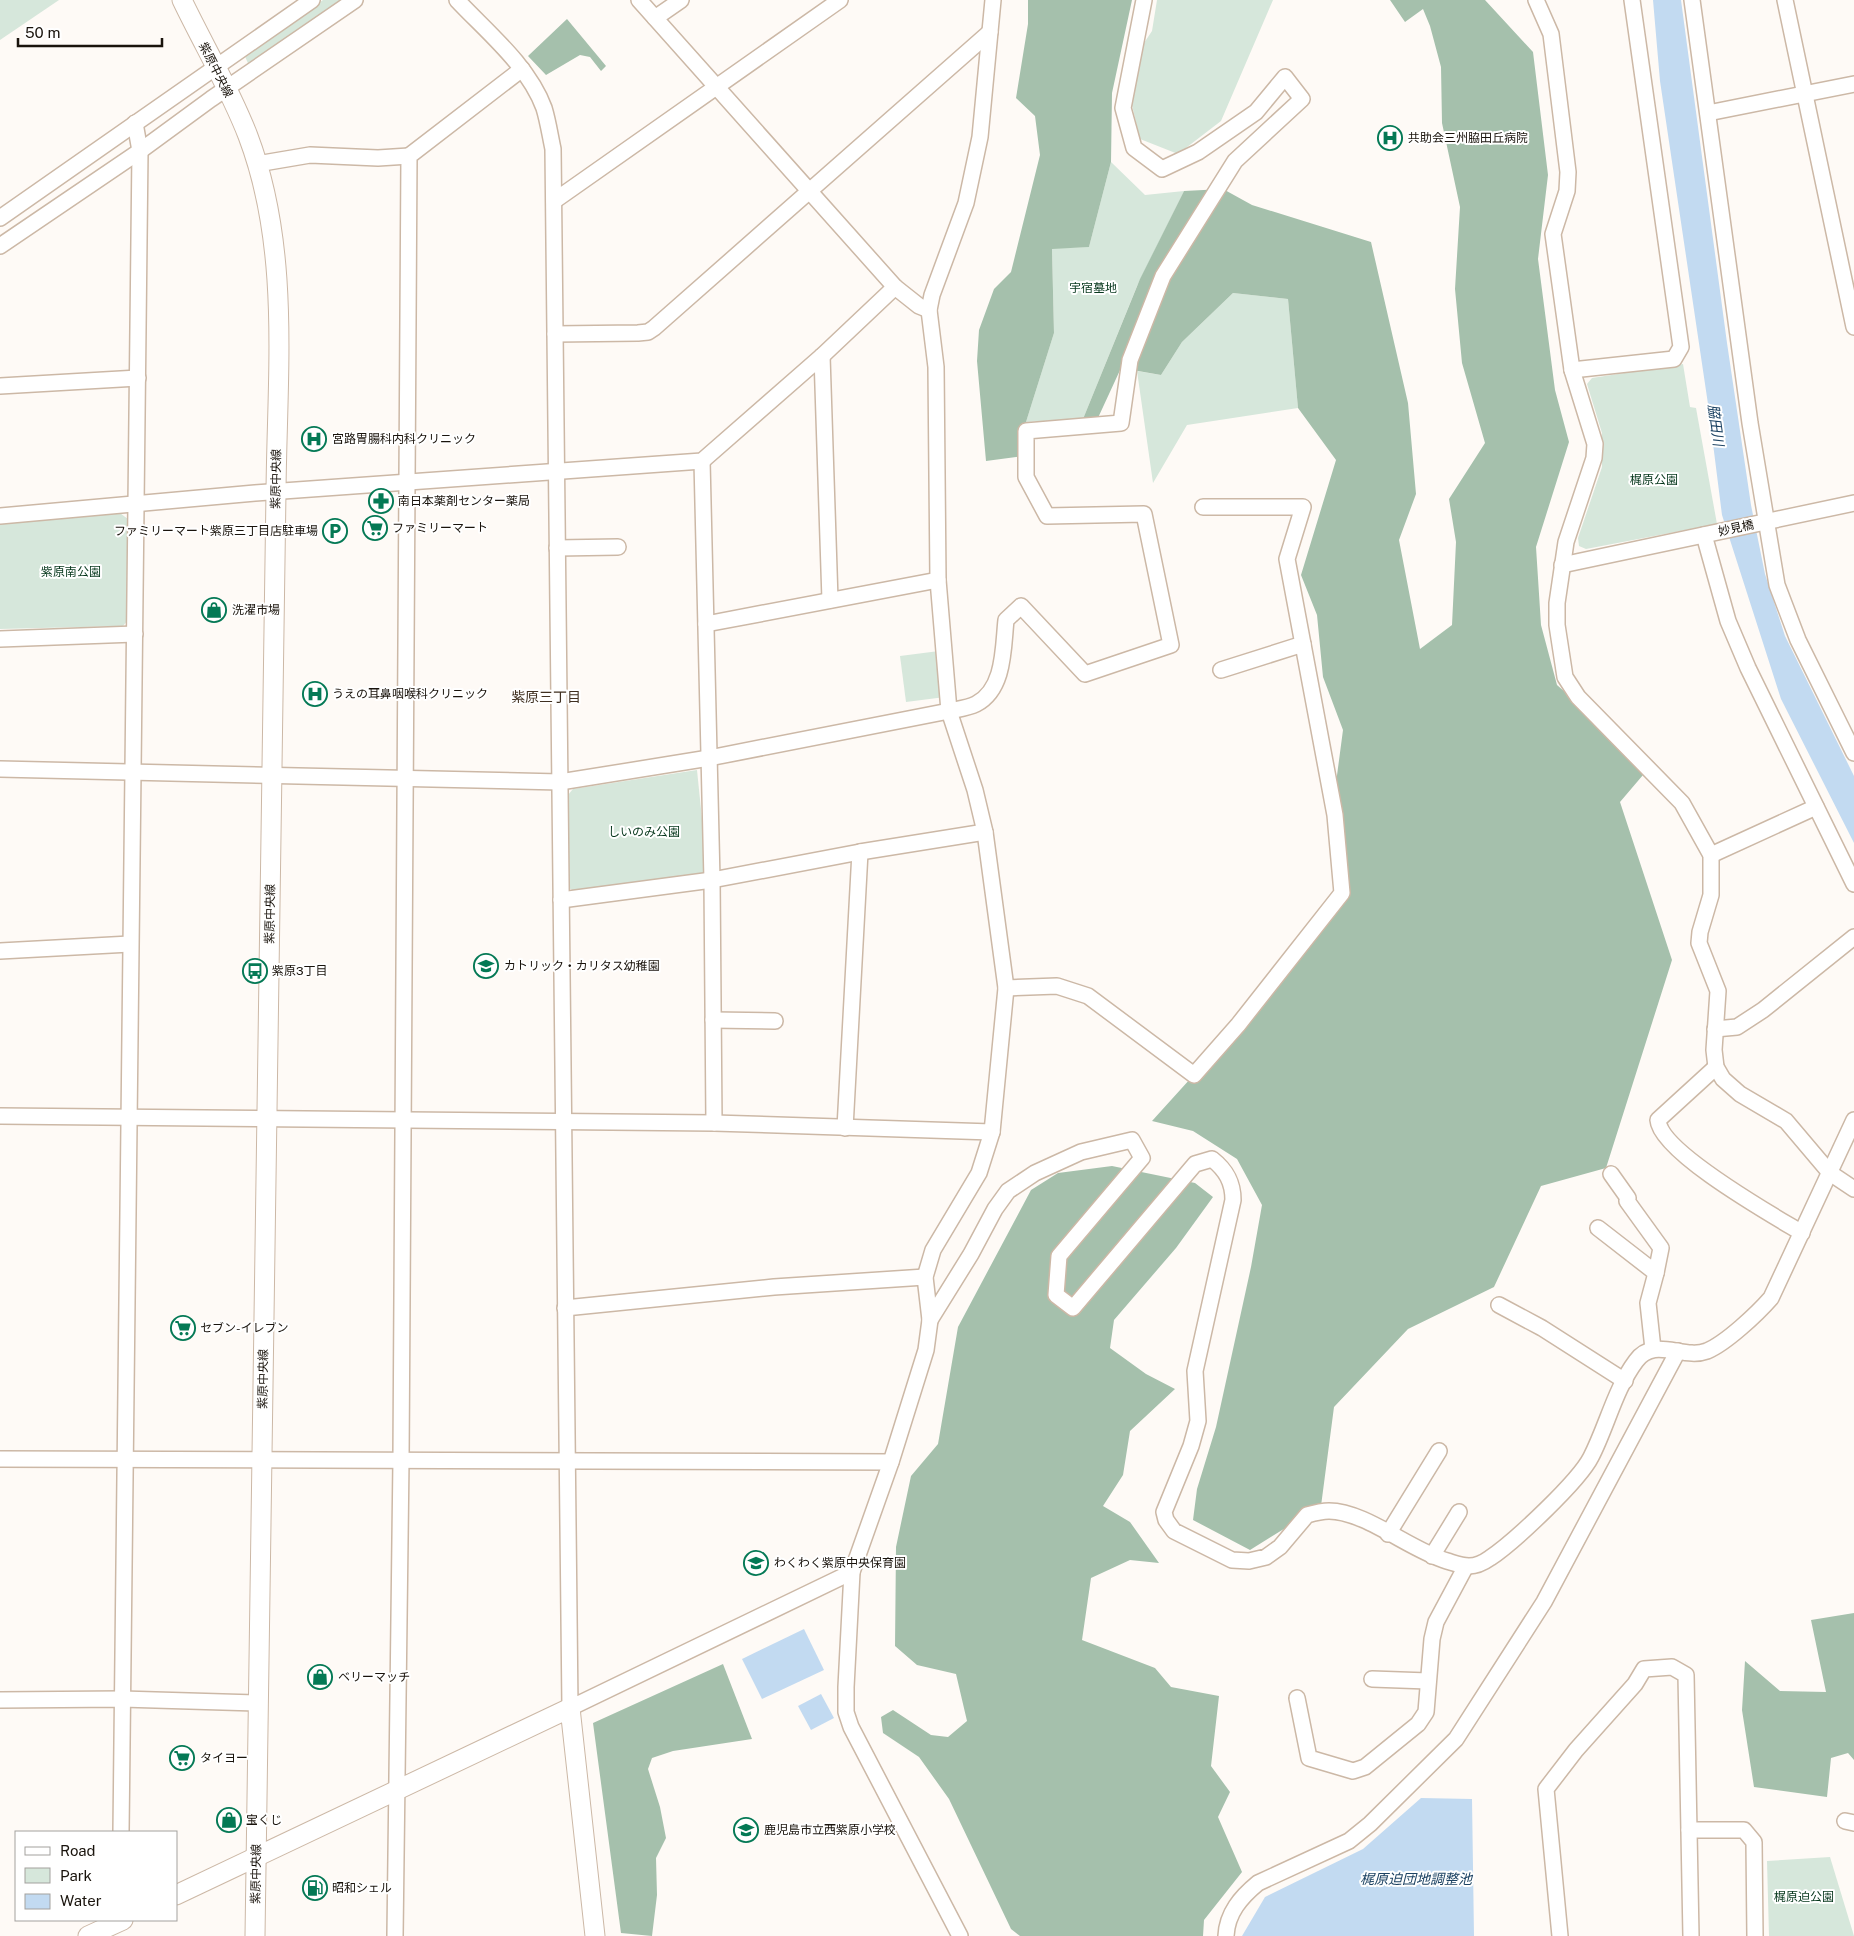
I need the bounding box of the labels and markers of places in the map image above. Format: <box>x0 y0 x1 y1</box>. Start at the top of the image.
hospital icon: 共助会三州脇田丘病院 <box>1377 125 1403 151</box>
place label: 共助会三州脇田丘病院 <box>1408 131 1528 145</box>
hospital icon: 宮路胃腸科内科クリニック <box>301 426 327 452</box>
place label: 宮路胃腸科内科クリニック <box>332 432 476 446</box>
pharmacy icon: 南日本薬剤センター薬局 <box>368 488 394 514</box>
place label: 南日本薬剤センター薬局 <box>398 494 530 508</box>
supermarket icon: ファミリーマート <box>362 515 388 541</box>
parking icon: ファミリーマート紫原三丁目店駐車場 <box>322 518 348 544</box>
place label: ファミリーマート <box>392 521 488 535</box>
place label: ファミリーマート紫原三丁目店駐車場 <box>114 524 318 538</box>
shop icon: 洗濯市場 <box>201 597 227 623</box>
place label: 洗濯市場 <box>232 603 280 617</box>
hospital icon: うえの耳鼻咽喉科クリニック <box>302 681 328 707</box>
place label: うえの耳鼻咽喉科クリニック <box>332 687 488 701</box>
school or university icon: カトリック・カリタス幼稚園 <box>473 953 499 979</box>
bus stop icon: 紫原3丁目 <box>242 958 268 984</box>
place label: カトリック・カリタス幼稚園 <box>504 959 660 973</box>
place label: 紫原3丁目 <box>272 964 328 978</box>
supermarket icon: セブン-イレブン <box>170 1315 196 1341</box>
place label: セブン-イレブン <box>200 1321 289 1335</box>
school or university icon: わくわく紫原中央保育園 <box>743 1550 769 1576</box>
place label: わくわく紫原中央保育園 <box>774 1556 906 1570</box>
shop icon: ベリーマッチ <box>307 1664 333 1690</box>
place label: ベリーマッチ <box>338 1670 410 1684</box>
supermarket icon: タイヨー <box>169 1745 195 1771</box>
place label: タイヨー <box>200 1751 248 1765</box>
shop icon: 宝くじ <box>216 1807 242 1833</box>
place label: 宝くじ <box>246 1813 282 1827</box>
school or university icon: 鹿児島市立西紫原小学校 <box>733 1817 759 1843</box>
place label: 鹿児島市立西紫原小学校 <box>764 1823 896 1837</box>
fuel station icon: 昭和シェル <box>302 1875 328 1901</box>
place label: 昭和シェル <box>332 1881 392 1895</box>

